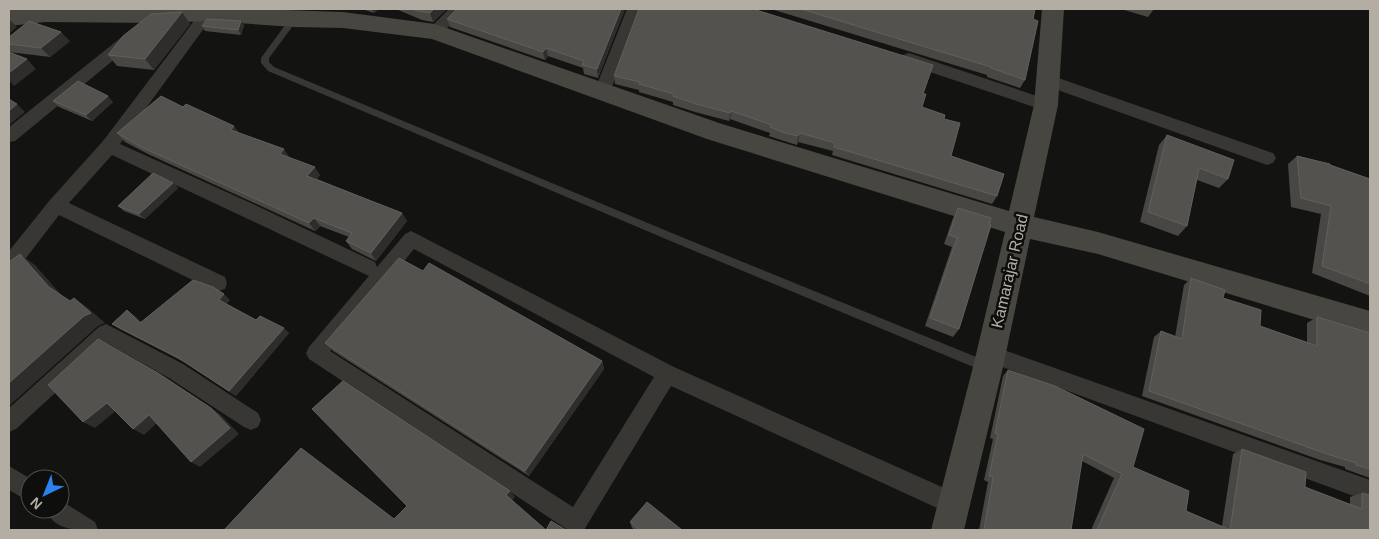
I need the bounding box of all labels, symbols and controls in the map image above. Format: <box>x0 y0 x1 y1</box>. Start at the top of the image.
street label: Kamarajar Road <box>988 212 1031 330</box>
north arrow <box>20 469 70 519</box>
text: N <box>27 494 45 513</box>

